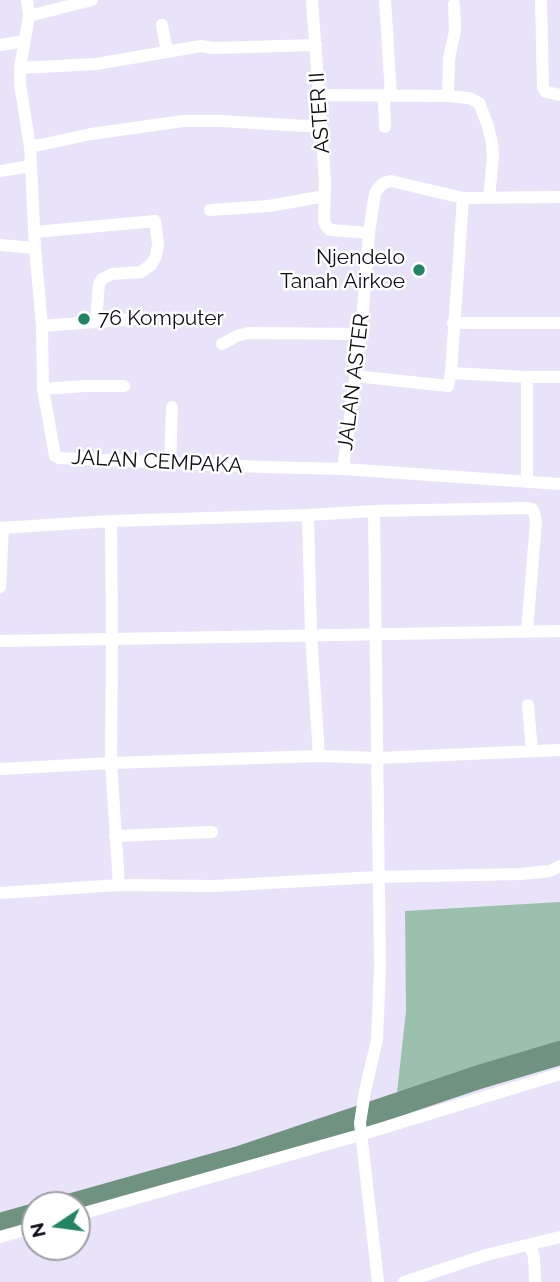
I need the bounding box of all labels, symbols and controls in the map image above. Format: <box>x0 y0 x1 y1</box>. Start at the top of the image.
street label: ASTER II <box>305 71 335 155</box>
place label: Njendelo Tanah Airkoe <box>280 245 405 295</box>
marker: Njendelo Tanah Airkoe <box>411 262 427 278</box>
place label: 76 Komputer <box>98 306 224 332</box>
marker: 76 Komputer <box>76 311 92 327</box>
street label: JALAN ASTER <box>333 312 375 452</box>
street label: JALAN CEMPAKA <box>71 445 243 479</box>
north arrow <box>21 1191 91 1261</box>
text: N <box>25 1221 50 1240</box>

